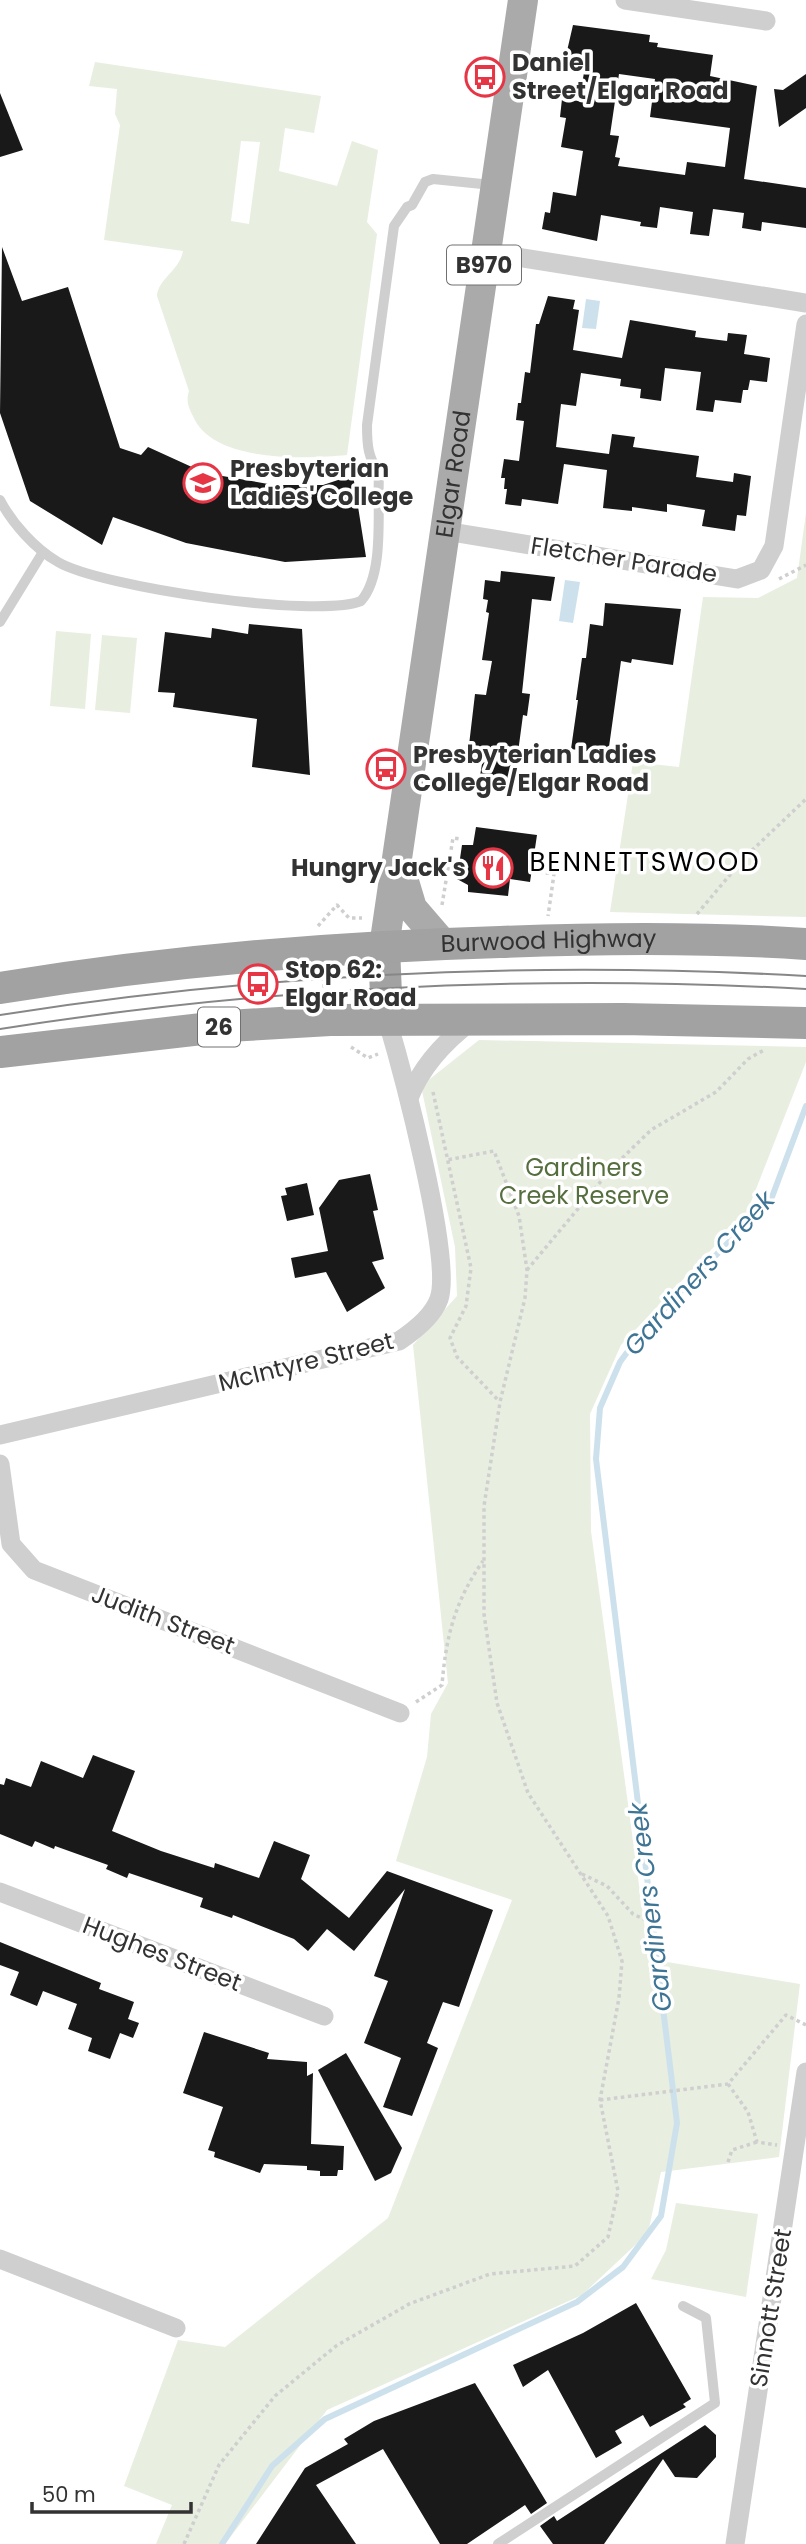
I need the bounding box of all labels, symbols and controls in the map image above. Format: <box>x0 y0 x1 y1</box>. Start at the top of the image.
place label: Daniel Street/Elgar Road <box>512 46 729 107</box>
bus stop icon: Daniel Street/Elgar Road <box>464 56 506 98</box>
road number: B970 <box>447 246 521 284</box>
street label: Elgar Road <box>427 408 479 540</box>
place label: Presbyterian Ladies' College <box>230 452 414 513</box>
school or university icon: Presbyterian Ladies' College <box>182 462 224 504</box>
street label: Fletcher Parade <box>529 528 720 591</box>
place label: Presbyterian Ladies College/Elgar Road <box>413 738 657 799</box>
bus stop icon: Presbyterian Ladies College/Elgar Road <box>365 748 407 790</box>
district label: BENNETTSWOOD <box>529 844 761 880</box>
restaurant icon: Hungry Jack's <box>472 847 514 889</box>
place label: Hungry Jack's <box>291 851 466 884</box>
street label: Burwood Highway <box>440 922 657 960</box>
place label: Stop 62: Elgar Road <box>285 953 417 1014</box>
bus stop icon: Stop 62: Elgar Road <box>237 963 279 1005</box>
road number: 26 <box>198 1008 240 1046</box>
park label: Gardiners Creek Reserve <box>499 1151 669 1212</box>
water label: Gardiners Creek <box>615 1181 784 1363</box>
street label: McIntyre Street <box>215 1324 397 1399</box>
street label: Judith Street <box>87 1577 240 1662</box>
water label: Gardiners Creek <box>619 1799 681 2014</box>
street label: Hughes Street <box>78 1908 246 1999</box>
street label: Sinnott Street <box>742 2226 799 2390</box>
scale bar <box>32 2470 191 2514</box>
text: 50 m <box>42 2480 96 2509</box>

